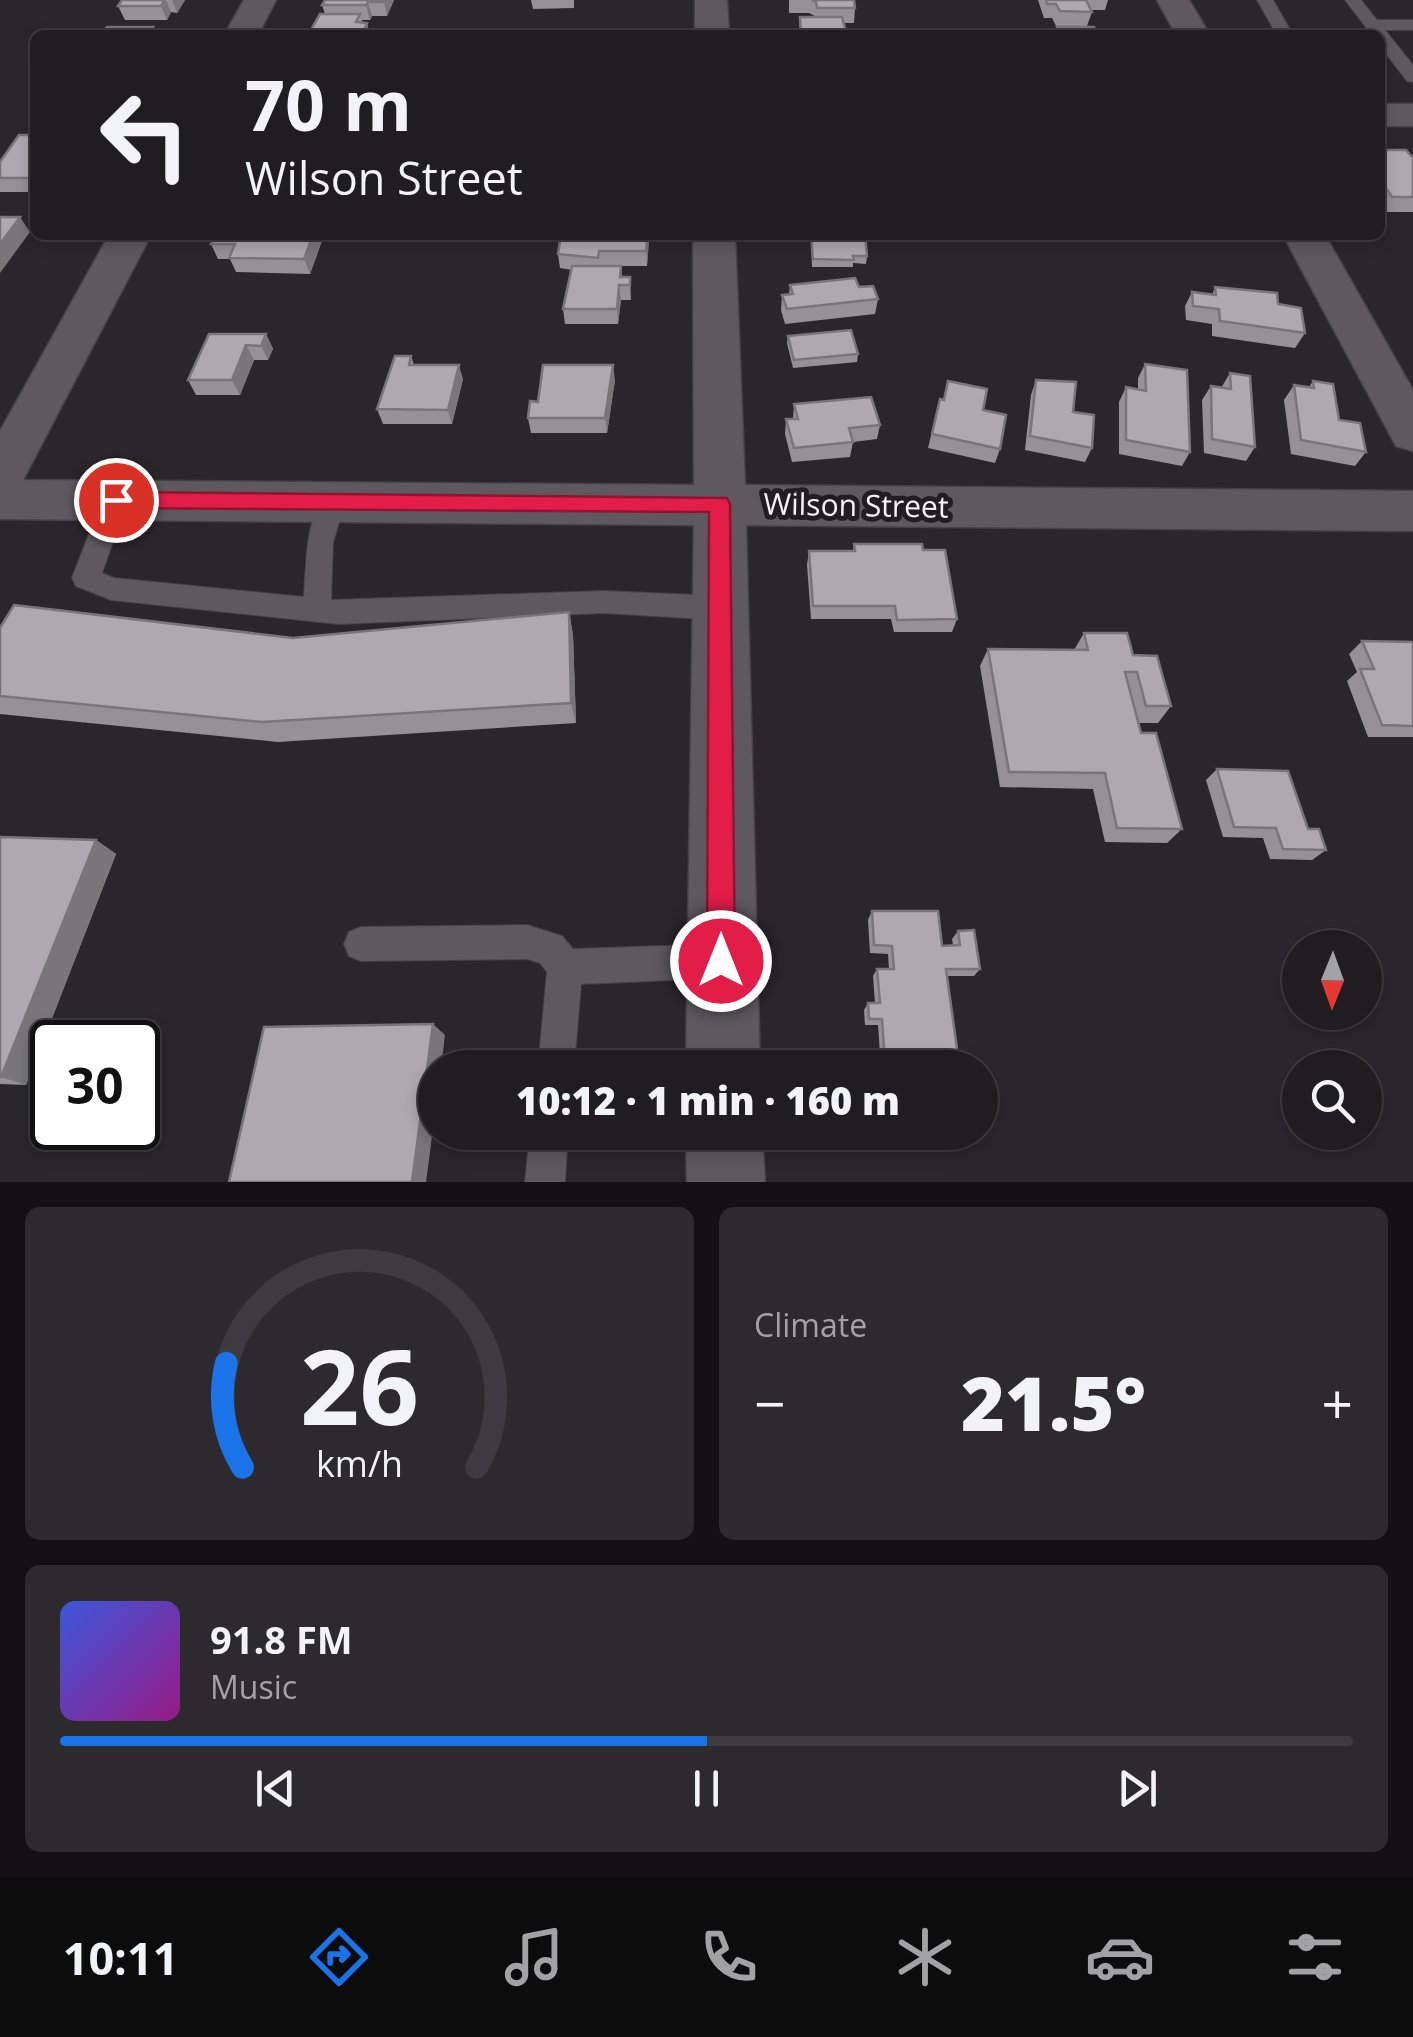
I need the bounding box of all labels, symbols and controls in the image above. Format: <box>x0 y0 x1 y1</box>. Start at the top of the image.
text: 70 m <box>245 56 412 152</box>
icon: left <box>80 70 210 200</box>
text: Wilson Street <box>245 147 523 208</box>
pin <box>74 458 159 543</box>
icon: arrive <box>89 473 144 528</box>
street label: Wilson Street <box>763 482 949 527</box>
position arrow <box>669 909 773 1013</box>
north arrow <box>1282 930 1382 1030</box>
map controls <box>1282 930 1382 1150</box>
speed limit sign: 30 <box>30 1020 160 1150</box>
button: search <box>1282 1050 1382 1150</box>
text: 10:12 · 1 min · 160 m <box>516 1074 900 1126</box>
text: Climate <box>754 1303 867 1346</box>
text: 26 <box>300 1314 419 1455</box>
text: 21.5° <box>961 1351 1146 1453</box>
text: − <box>754 1365 785 1440</box>
text: + <box>1322 1365 1353 1440</box>
text: km/h <box>316 1439 403 1487</box>
text: 91.8 FM <box>210 1613 353 1665</box>
text: Music <box>210 1665 297 1708</box>
icon: previous <box>248 1761 303 1816</box>
icon: pause <box>679 1761 734 1816</box>
icon: next <box>1110 1761 1165 1816</box>
icon: directions <box>304 1922 374 1992</box>
icon: music <box>499 1922 569 1992</box>
icon: phone <box>694 1922 764 1992</box>
icon: climate <box>890 1922 960 1992</box>
icon: car <box>1085 1922 1155 1992</box>
icon: filters <box>1280 1922 1350 1992</box>
text: 10:11 <box>63 1927 178 1988</box>

